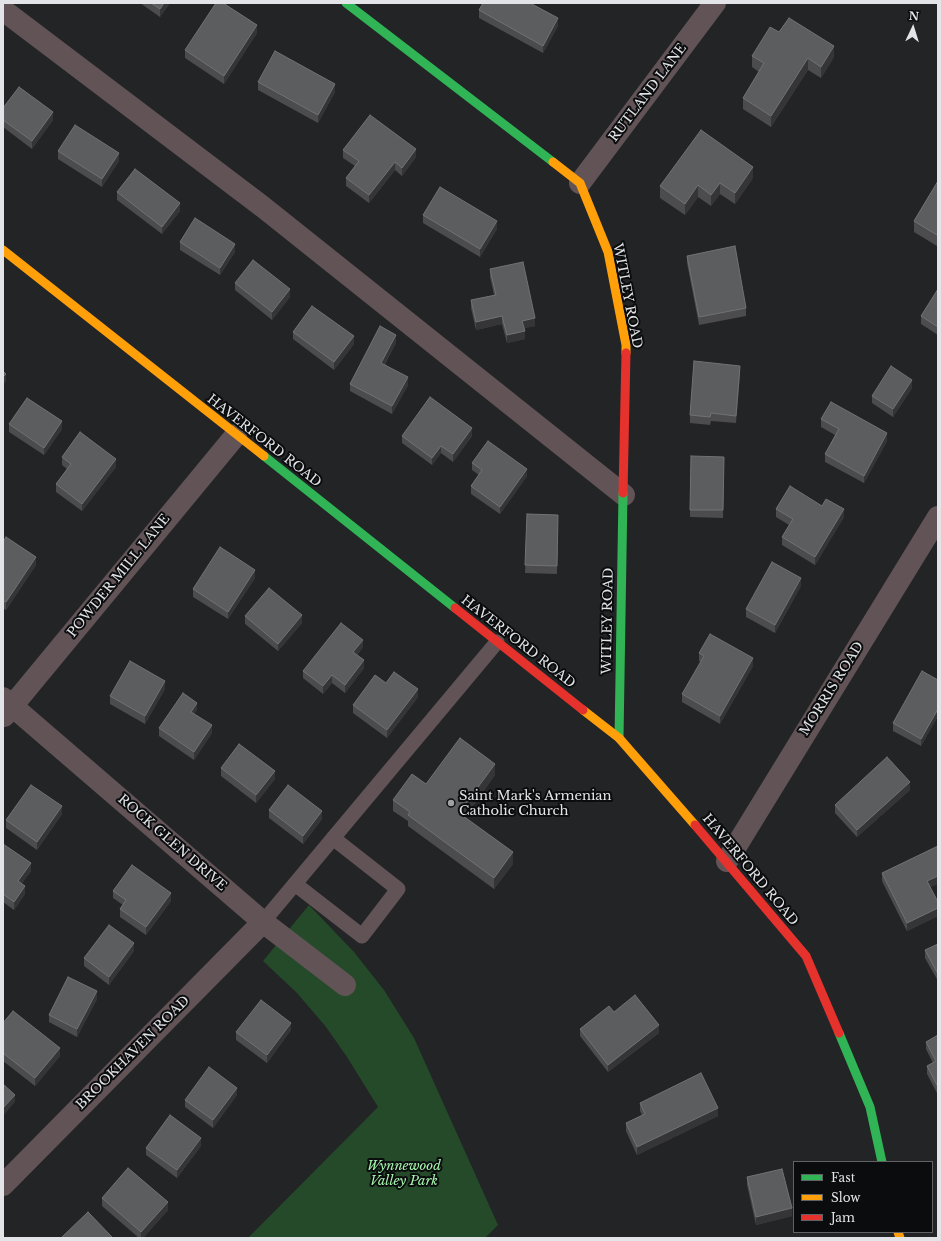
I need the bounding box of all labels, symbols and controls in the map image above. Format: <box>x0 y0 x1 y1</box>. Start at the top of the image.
north arrow <box>893 8 933 48</box>
text: N <box>908 9 919 23</box>
street label: RUTLAND LANE <box>606 41 690 145</box>
street label: WITLEY ROAD <box>609 242 645 350</box>
street label: HAVERFORD ROAD <box>204 392 324 490</box>
street label: POWDER MILL LANE <box>65 511 173 641</box>
street label: WITLEY ROAD <box>599 568 617 674</box>
street label: HAVERFORD ROAD <box>458 593 578 691</box>
street label: MORRIS ROAD <box>797 639 867 739</box>
place label: Saint Mark's Armenian Catholic Church <box>459 788 612 819</box>
street label: ROCK GLEN DRIVE <box>114 792 230 894</box>
marker: Saint Mark's Armenian Catholic Church <box>446 798 456 808</box>
street label: HAVERFORD ROAD <box>699 811 801 929</box>
street label: BROOKHAVEN ROAD <box>73 993 193 1113</box>
park label: Wynnewood Valley Park <box>367 1158 441 1189</box>
legend <box>793 1161 933 1233</box>
text: Fast <box>831 1170 855 1185</box>
text: Slow <box>831 1190 860 1205</box>
text: Jam <box>831 1210 855 1225</box>

